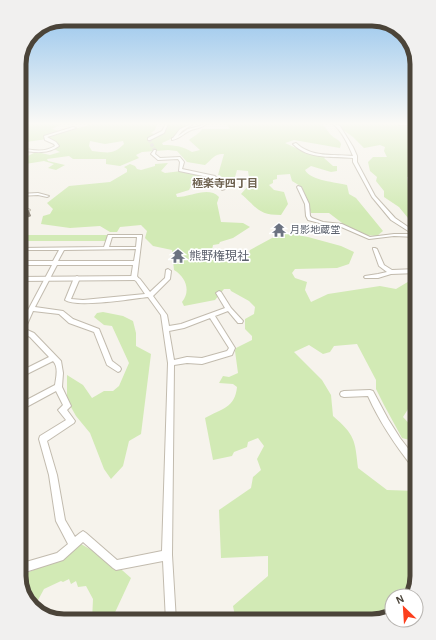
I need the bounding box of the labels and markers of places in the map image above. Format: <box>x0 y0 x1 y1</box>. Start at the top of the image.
temple icon: 月影地蔵堂 <box>271 222 287 238</box>
place label: 月影地蔵堂 <box>290 224 340 235</box>
temple icon: 熊野権現社 <box>170 248 186 264</box>
place label: 熊野権現社 <box>189 249 249 262</box>

